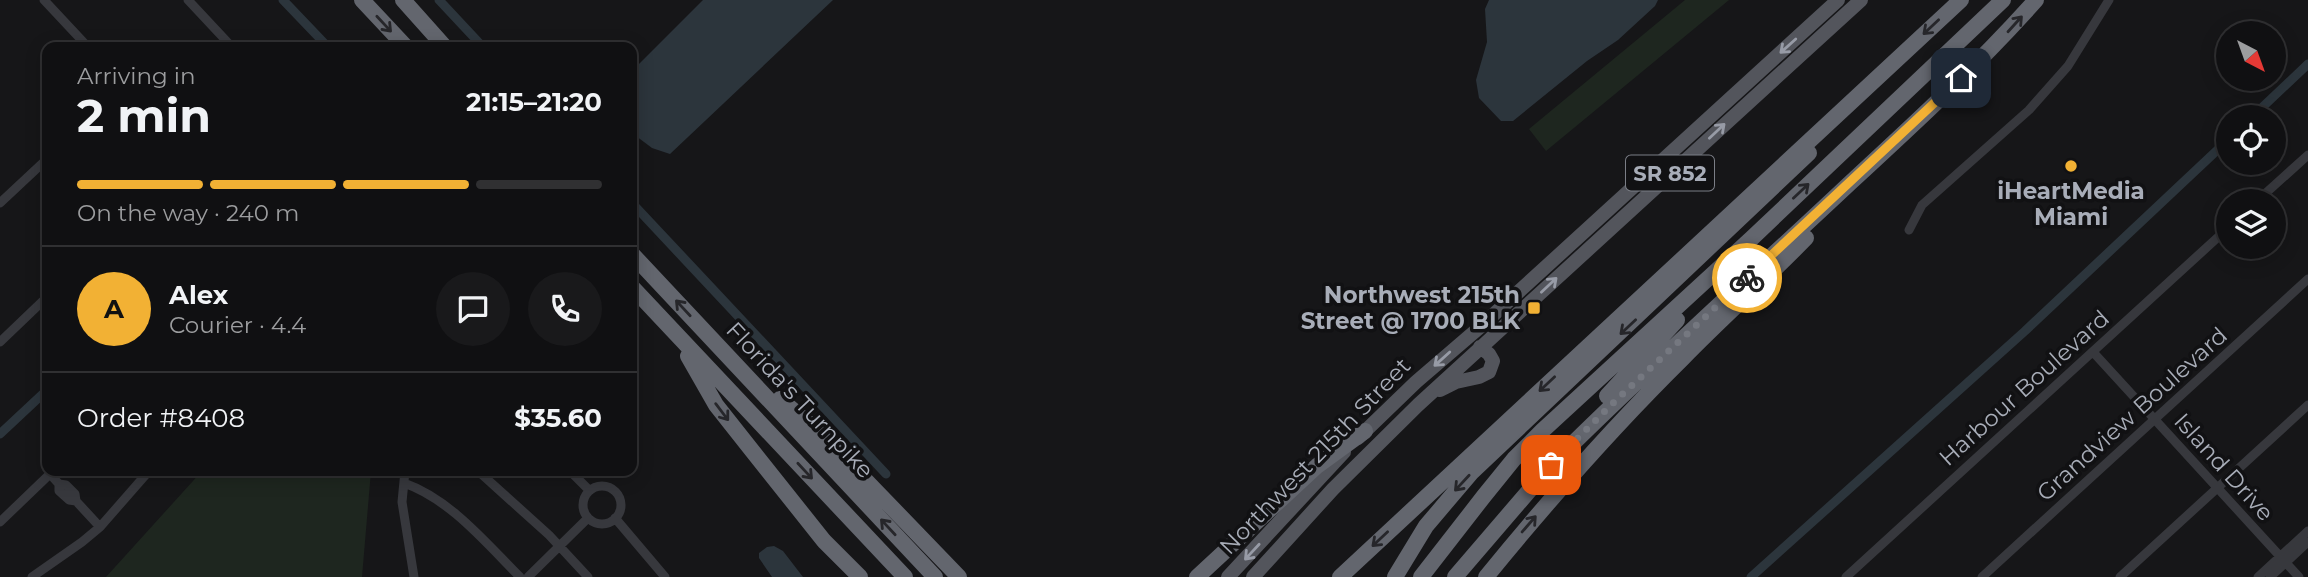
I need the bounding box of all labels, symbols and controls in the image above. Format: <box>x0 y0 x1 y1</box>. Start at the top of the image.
one-way arrow <box>376 15 393 32</box>
one-way arrow <box>2007 15 2023 33</box>
one-way arrow <box>1922 19 1940 35</box>
north arrow <box>2216 21 2286 91</box>
map controls <box>2216 21 2286 259</box>
one-way arrow <box>1779 38 1797 54</box>
pin <box>1931 48 1991 108</box>
icon: home <box>1942 59 1980 97</box>
text: Arriving in <box>77 62 196 90</box>
text: 21:15–21:20 <box>466 86 602 118</box>
text: 2 min <box>77 87 211 144</box>
button: locate <box>2216 105 2286 175</box>
one-way arrow <box>1708 123 1726 139</box>
road number: SR 852 <box>1626 156 1714 190</box>
marker: iHeartMedia Miami <box>2063 158 2079 174</box>
place label: iHeartMedia Miami <box>1997 177 2145 231</box>
one-way arrow <box>1793 183 1810 200</box>
button: layers <box>2216 189 2286 259</box>
text: On the way · 240 m <box>77 199 299 227</box>
courier <box>1712 243 1782 313</box>
icon: bike <box>1728 259 1766 297</box>
button: chat <box>436 272 510 346</box>
button: phone <box>528 272 602 346</box>
one-way arrow <box>1540 277 1558 293</box>
text: Alex <box>169 279 228 311</box>
place label: Northwest 215th Street @ 1700 BLK <box>1301 281 1521 335</box>
text: A <box>104 293 124 325</box>
one-way arrow <box>674 300 691 317</box>
marker: Northwest 215th Street @ 1700 BLK <box>1526 300 1542 316</box>
street label: Harbour Boulevard <box>1933 304 2115 472</box>
text: Courier · 4.4 <box>169 311 306 339</box>
street label: Florida's Turnpike <box>720 316 880 484</box>
one-way arrow <box>1620 318 1637 335</box>
street label: Grandview Boulevard <box>2031 321 2233 507</box>
one-way arrow <box>1433 351 1451 367</box>
street label: Northwest 215th Street <box>1214 352 1416 560</box>
one-way arrow <box>1539 376 1556 393</box>
text: Order #8408 <box>77 402 245 434</box>
text: $35.60 <box>514 402 602 434</box>
one-way arrow <box>714 402 729 421</box>
street label: Island Drive <box>2168 407 2280 527</box>
pin <box>1521 435 1581 495</box>
icon: bag <box>1532 446 1570 484</box>
one-way arrow <box>797 462 814 479</box>
one-way arrow <box>1453 474 1470 491</box>
one-way arrow <box>1521 516 1537 534</box>
one-way arrow <box>880 519 897 536</box>
one-way arrow <box>1372 530 1389 547</box>
one-way arrow <box>1243 543 1260 560</box>

